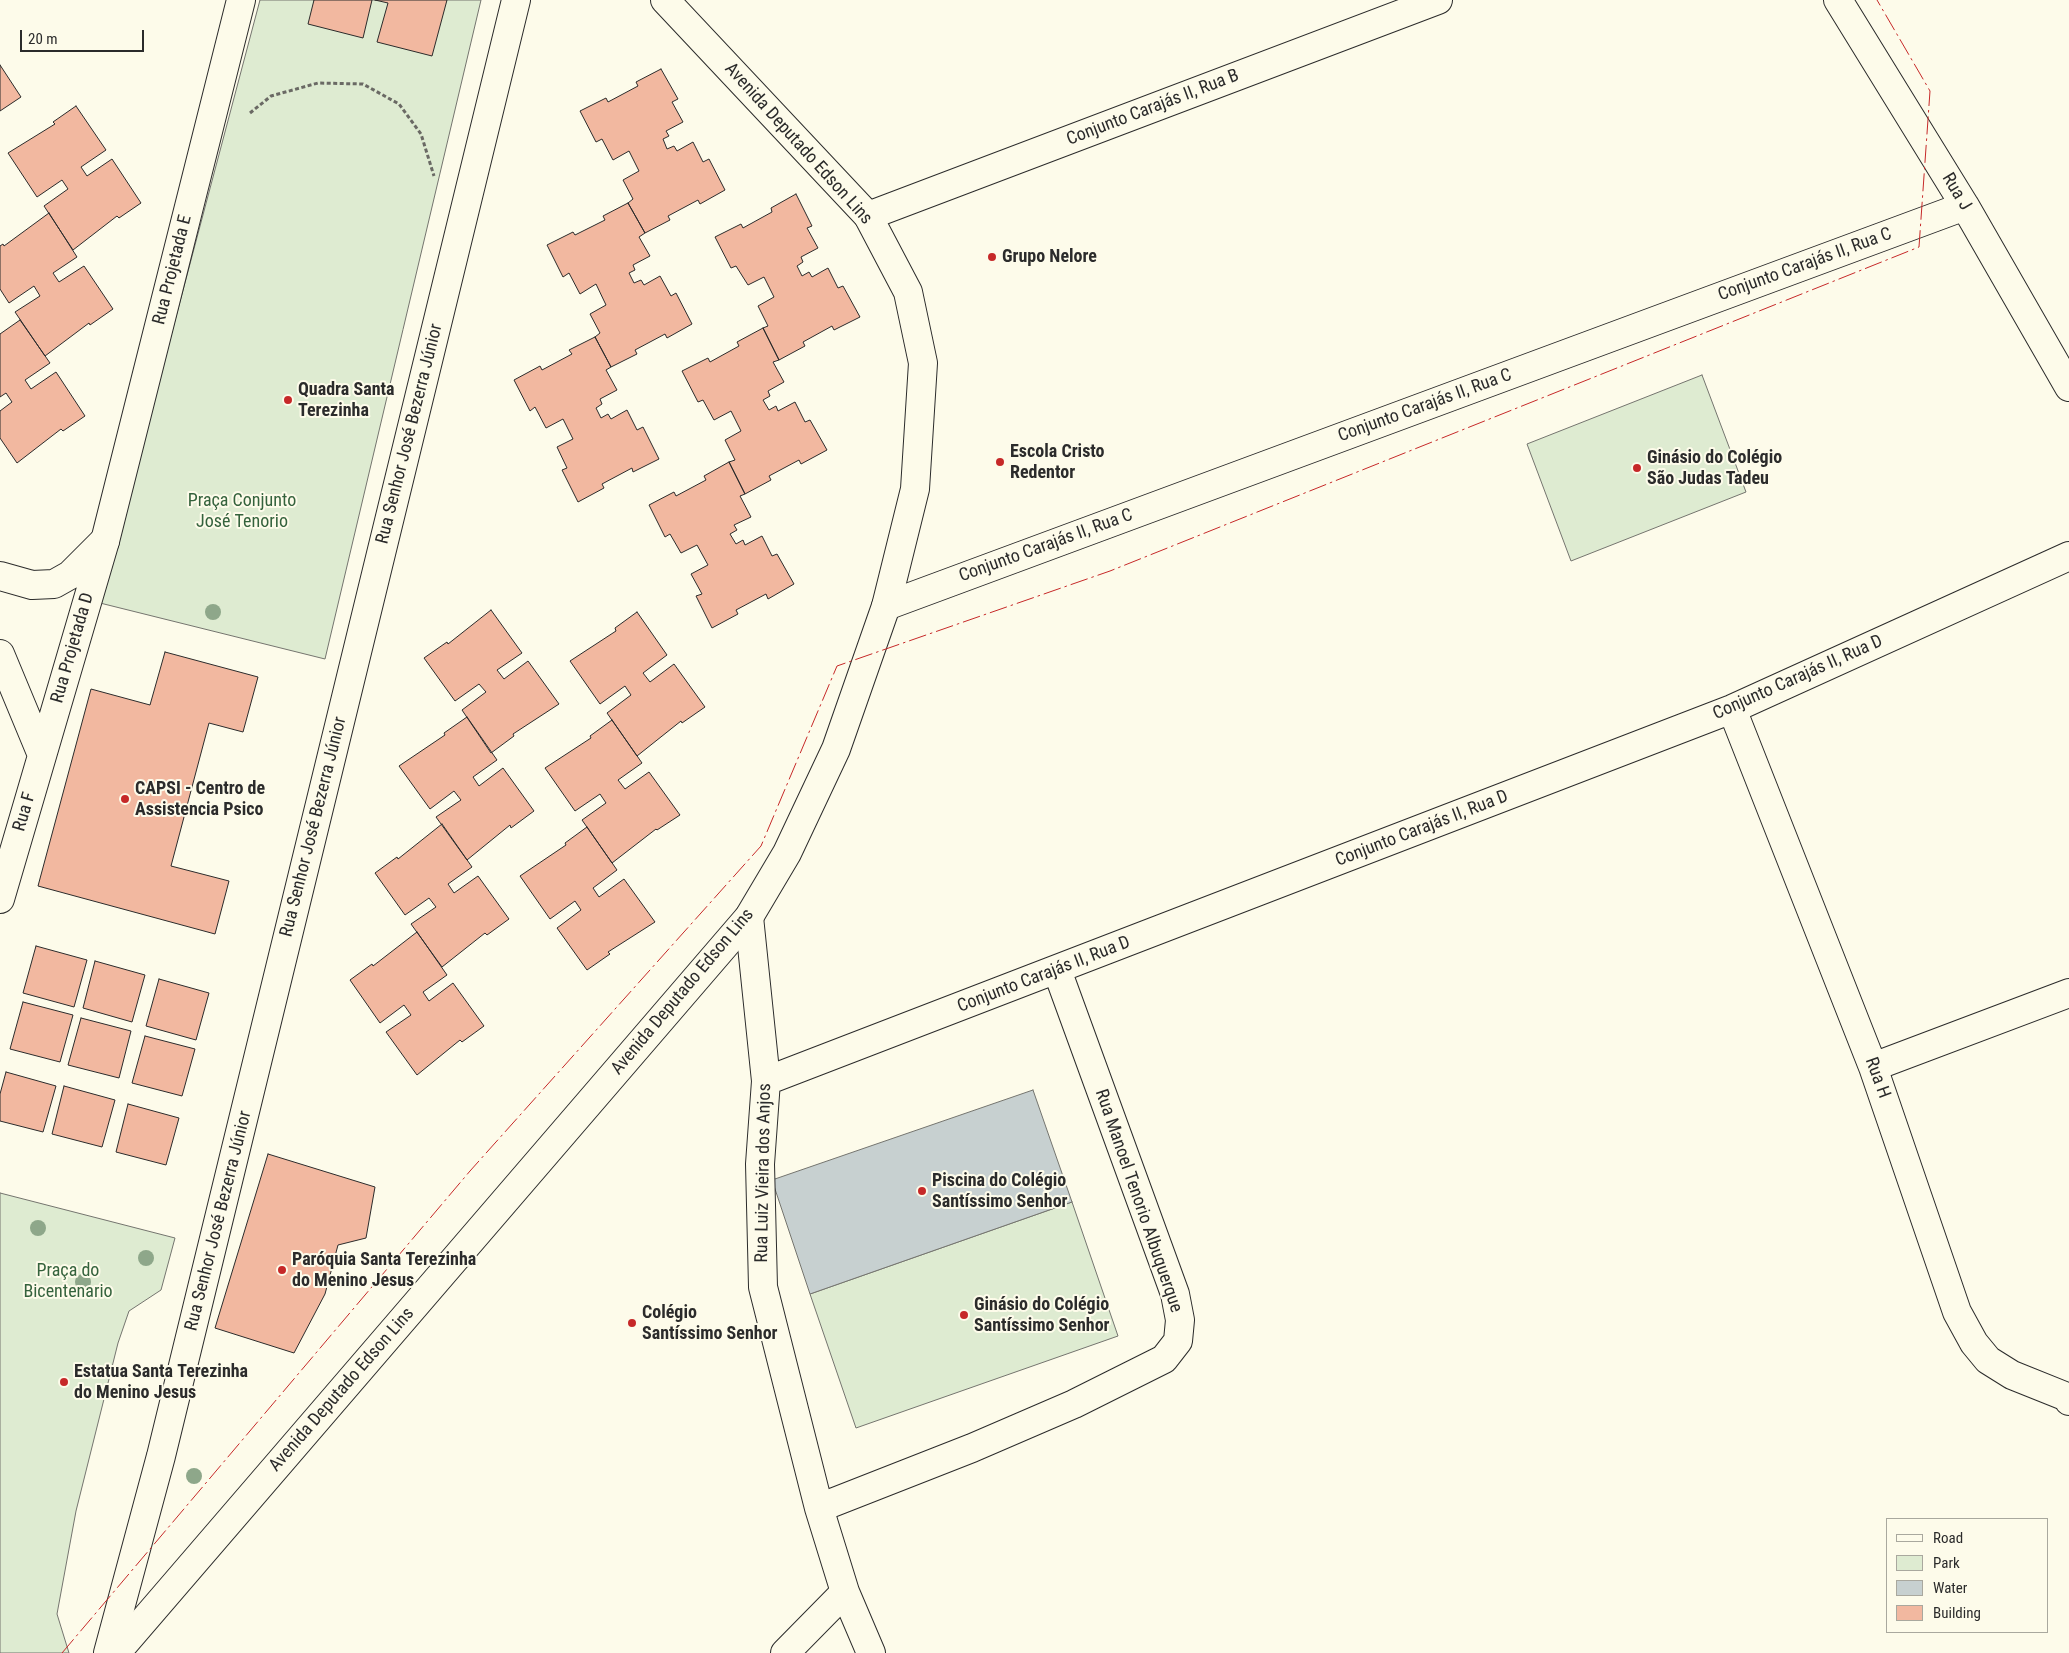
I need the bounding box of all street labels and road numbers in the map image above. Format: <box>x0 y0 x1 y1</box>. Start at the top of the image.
street label: Avenida Deputado Edson Lins <box>720 59 876 229</box>
street label: Conjunto Carajás II, Rua B <box>1064 65 1242 151</box>
street label: Rua J <box>1937 169 1975 215</box>
street label: Rua Projetada E <box>149 213 197 327</box>
street label: Conjunto Carajás II, Rua C <box>1715 224 1895 306</box>
street label: Rua Senhor José Bezerra Júnior <box>372 322 448 546</box>
street label: Conjunto Carajás II, Rua C <box>1335 365 1515 447</box>
street label: Conjunto Carajás II, Rua C <box>956 505 1136 587</box>
street label: Rua Projetada D <box>47 590 99 706</box>
street label: Conjunto Carajás II, Rua D <box>1710 631 1886 725</box>
street label: Rua Senhor José Bezerra Júnior <box>276 715 352 939</box>
street label: Conjunto Carajás II, Rua D <box>1333 786 1511 872</box>
street label: Rua F <box>9 790 41 834</box>
street label: Avenida Deputado Edson Lins <box>607 905 759 1079</box>
street label: Conjunto Carajás II, Rua D <box>955 932 1133 1018</box>
street label: Rua H <box>1860 1054 1894 1102</box>
street label: Rua Luiz Vieira dos Anjos <box>752 1083 776 1263</box>
street label: Rua Manoel Tenorio Albuquerque <box>1090 1086 1186 1316</box>
street label: Rua Senhor José Bezerra Júnior <box>181 1109 257 1333</box>
street label: Avenida Deputado Edson Lins <box>265 1304 419 1476</box>

